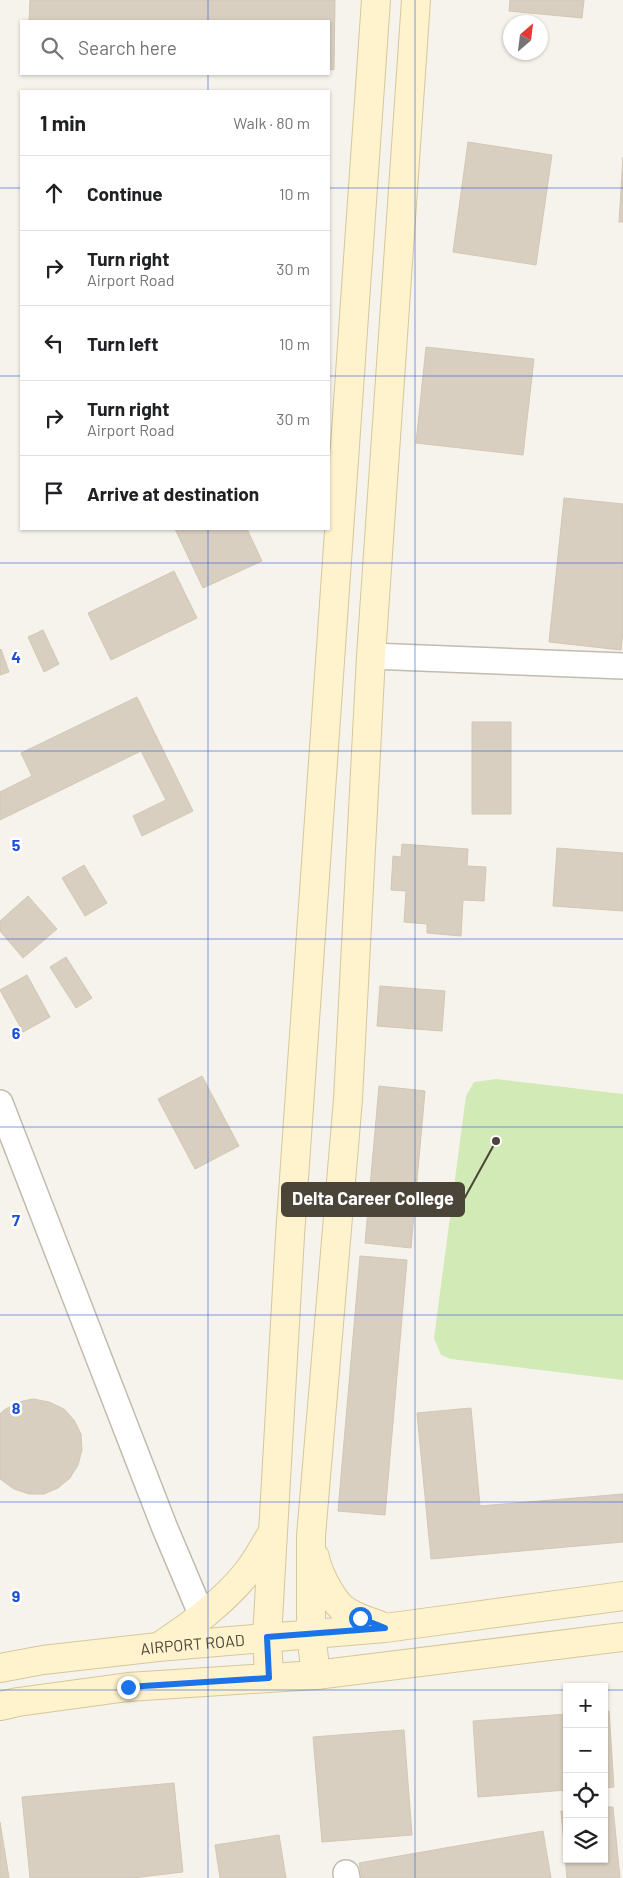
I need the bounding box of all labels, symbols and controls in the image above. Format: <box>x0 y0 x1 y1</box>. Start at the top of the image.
north arrow <box>503 15 548 60</box>
search box <box>20 20 330 75</box>
icon: search <box>38 34 66 62</box>
text: Search here <box>78 36 177 59</box>
text: 1 min <box>40 110 86 135</box>
text: Walk · 80 m <box>233 113 310 132</box>
icon: ahead <box>40 179 68 207</box>
text: Continue <box>87 182 163 205</box>
text: 10 m <box>279 184 310 203</box>
text: Turn right <box>87 247 169 270</box>
icon: right <box>40 254 68 282</box>
text: 30 m <box>276 259 310 278</box>
text: Airport Road <box>87 270 175 289</box>
icon: left <box>40 329 68 357</box>
text: Turn left <box>87 332 158 355</box>
text: 10 m <box>279 334 310 353</box>
text: Turn right <box>87 397 169 420</box>
icon: right <box>40 404 68 432</box>
text: 30 m <box>276 409 310 428</box>
text: Airport Road <box>87 420 175 439</box>
icon: arrive <box>40 479 68 507</box>
text: Arrive at destination <box>87 482 259 505</box>
text: 4 <box>11 647 21 666</box>
text: 5 <box>12 835 21 854</box>
text: 6 <box>12 1023 21 1042</box>
callout: Delta Career College <box>282 1183 464 1216</box>
text: Delta Career College <box>292 1187 454 1209</box>
text: 7 <box>12 1210 20 1229</box>
text: 8 <box>12 1398 21 1417</box>
text: 9 <box>12 1586 20 1605</box>
route start <box>349 1607 372 1630</box>
street label: AIRPORT ROAD <box>139 1630 245 1658</box>
route end <box>117 1676 140 1699</box>
map controls <box>563 1683 608 1863</box>
button: + <box>563 1683 608 1728</box>
button: − <box>563 1728 608 1773</box>
button: locate <box>563 1773 608 1818</box>
button: layers <box>563 1818 608 1863</box>

